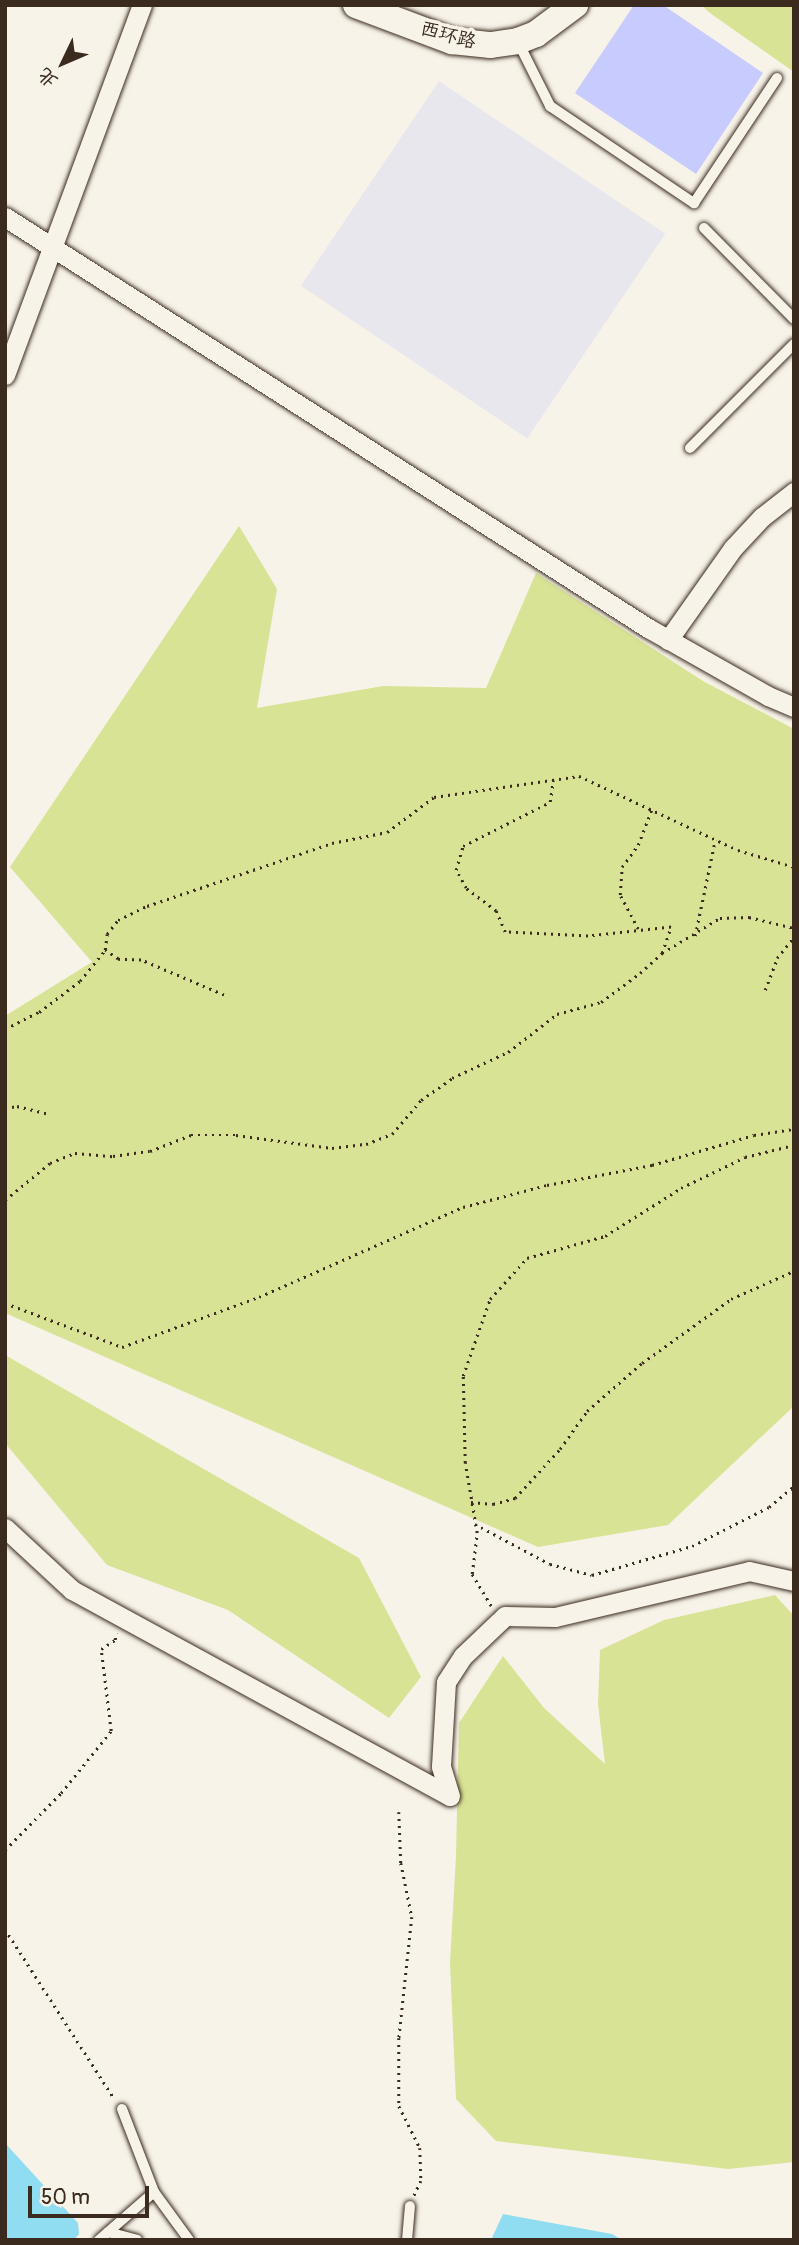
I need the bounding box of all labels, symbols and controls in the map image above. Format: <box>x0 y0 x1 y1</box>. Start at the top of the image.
street label: 西环路 <box>418 18 478 54</box>
north arrow <box>28 28 98 98</box>
text: 北 <box>33 62 63 93</box>
scale bar <box>32 2172 152 2216</box>
text: 50 m <box>41 2184 90 2211</box>

